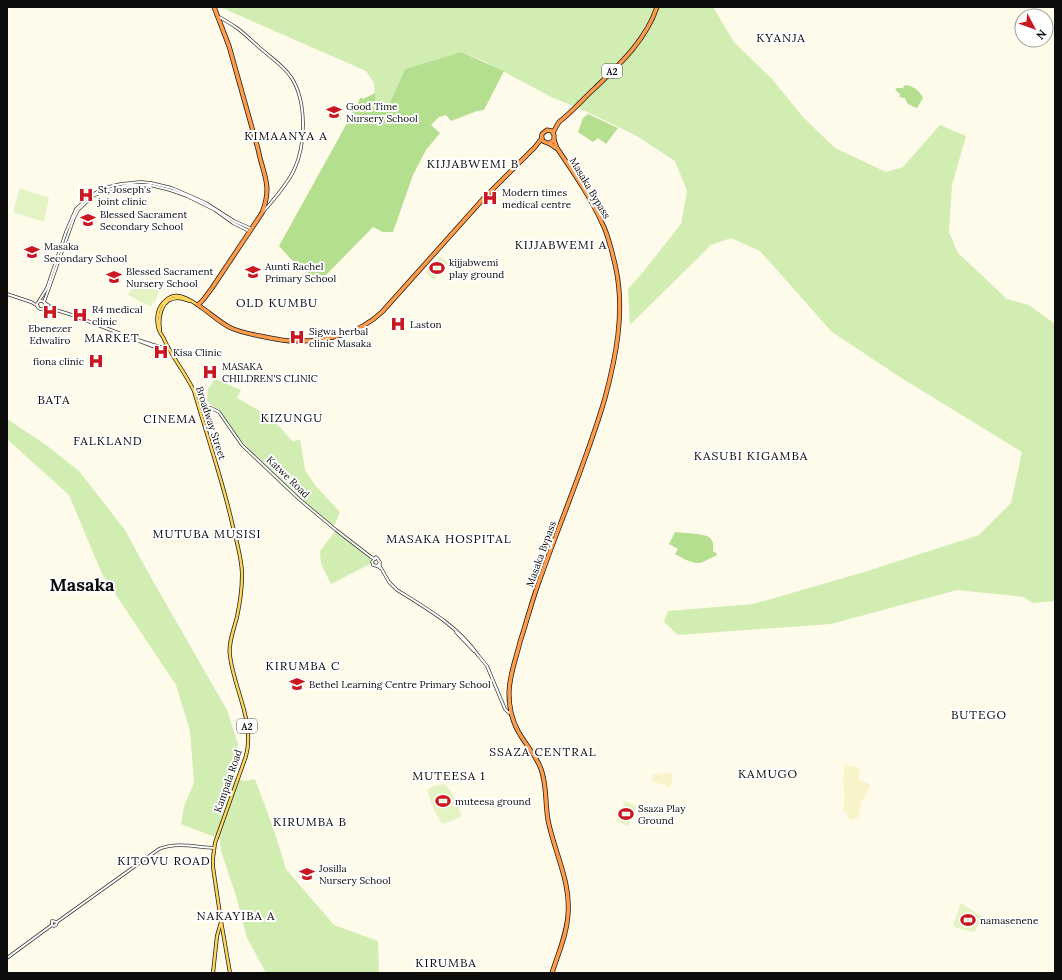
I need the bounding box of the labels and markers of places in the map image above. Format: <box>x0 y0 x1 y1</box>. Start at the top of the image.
place label: Good Time Nursery School <box>346 100 418 125</box>
school or university icon: Good Time Nursery School <box>325 103 343 121</box>
place label: St, Joseph's joint clinic <box>97 183 151 208</box>
hospital icon: St, Joseph's joint clinic <box>77 186 95 204</box>
place label: Modern times medical centre <box>502 186 572 211</box>
hospital icon: Modern times medical centre <box>481 189 499 207</box>
place label: Blessed Sacrament Secondary School <box>100 208 187 233</box>
school or university icon: Blessed Sacrament Secondary School <box>79 211 97 229</box>
place label: Masaka Secondary School <box>44 240 127 265</box>
school or university icon: Masaka Secondary School <box>23 243 41 261</box>
place label: kijjabwemi play ground <box>449 256 504 281</box>
sports icon: kijjabwemi play ground <box>428 259 446 277</box>
place label: Aunti Rachel Primary School <box>264 260 336 285</box>
school or university icon: Aunti Rachel Primary School <box>244 263 262 281</box>
place label: Blessed Sacrament Nursery School <box>126 265 213 290</box>
school or university icon: Blessed Sacrament Nursery School <box>105 268 123 286</box>
hospital icon: Ebenezer Edwaliro <box>41 303 59 321</box>
place label: R4 medical clinic <box>92 303 143 328</box>
hospital icon: R4 medical clinic <box>71 306 89 324</box>
hospital icon: Laston <box>389 315 407 333</box>
place label: Laston <box>410 318 442 331</box>
place label: Ebenezer Edwaliro <box>28 322 73 347</box>
place label: Sigwa herbal clinic Masaka <box>309 325 371 350</box>
hospital icon: Sigwa herbal clinic Masaka <box>288 328 306 346</box>
hospital icon: Kisa Clinic <box>152 343 170 361</box>
place label: Kisa Clinic <box>173 346 222 359</box>
hospital icon: fiona clinic <box>87 352 105 370</box>
place label: fiona clinic <box>33 355 84 368</box>
place label: MASAKA CHILDREN'S CLINIC <box>222 360 318 385</box>
hospital icon: MASAKA CHILDREN'S CLINIC <box>201 363 219 381</box>
school or university icon: Bethel Learning Centre Primary School <box>288 675 306 693</box>
place label: Bethel Learning Centre Primary School <box>309 678 491 691</box>
sports icon: muteesa ground <box>434 792 452 810</box>
place label: muteesa ground <box>455 795 531 808</box>
place label: Ssaza Play Ground <box>638 802 686 827</box>
sports icon: Ssaza Play Ground <box>617 805 635 823</box>
place label: Josilla Nursery School <box>318 862 391 887</box>
school or university icon: Josilla Nursery School <box>298 865 316 883</box>
sports icon: namasenene <box>959 911 977 929</box>
place label: namasenene <box>980 914 1039 927</box>

